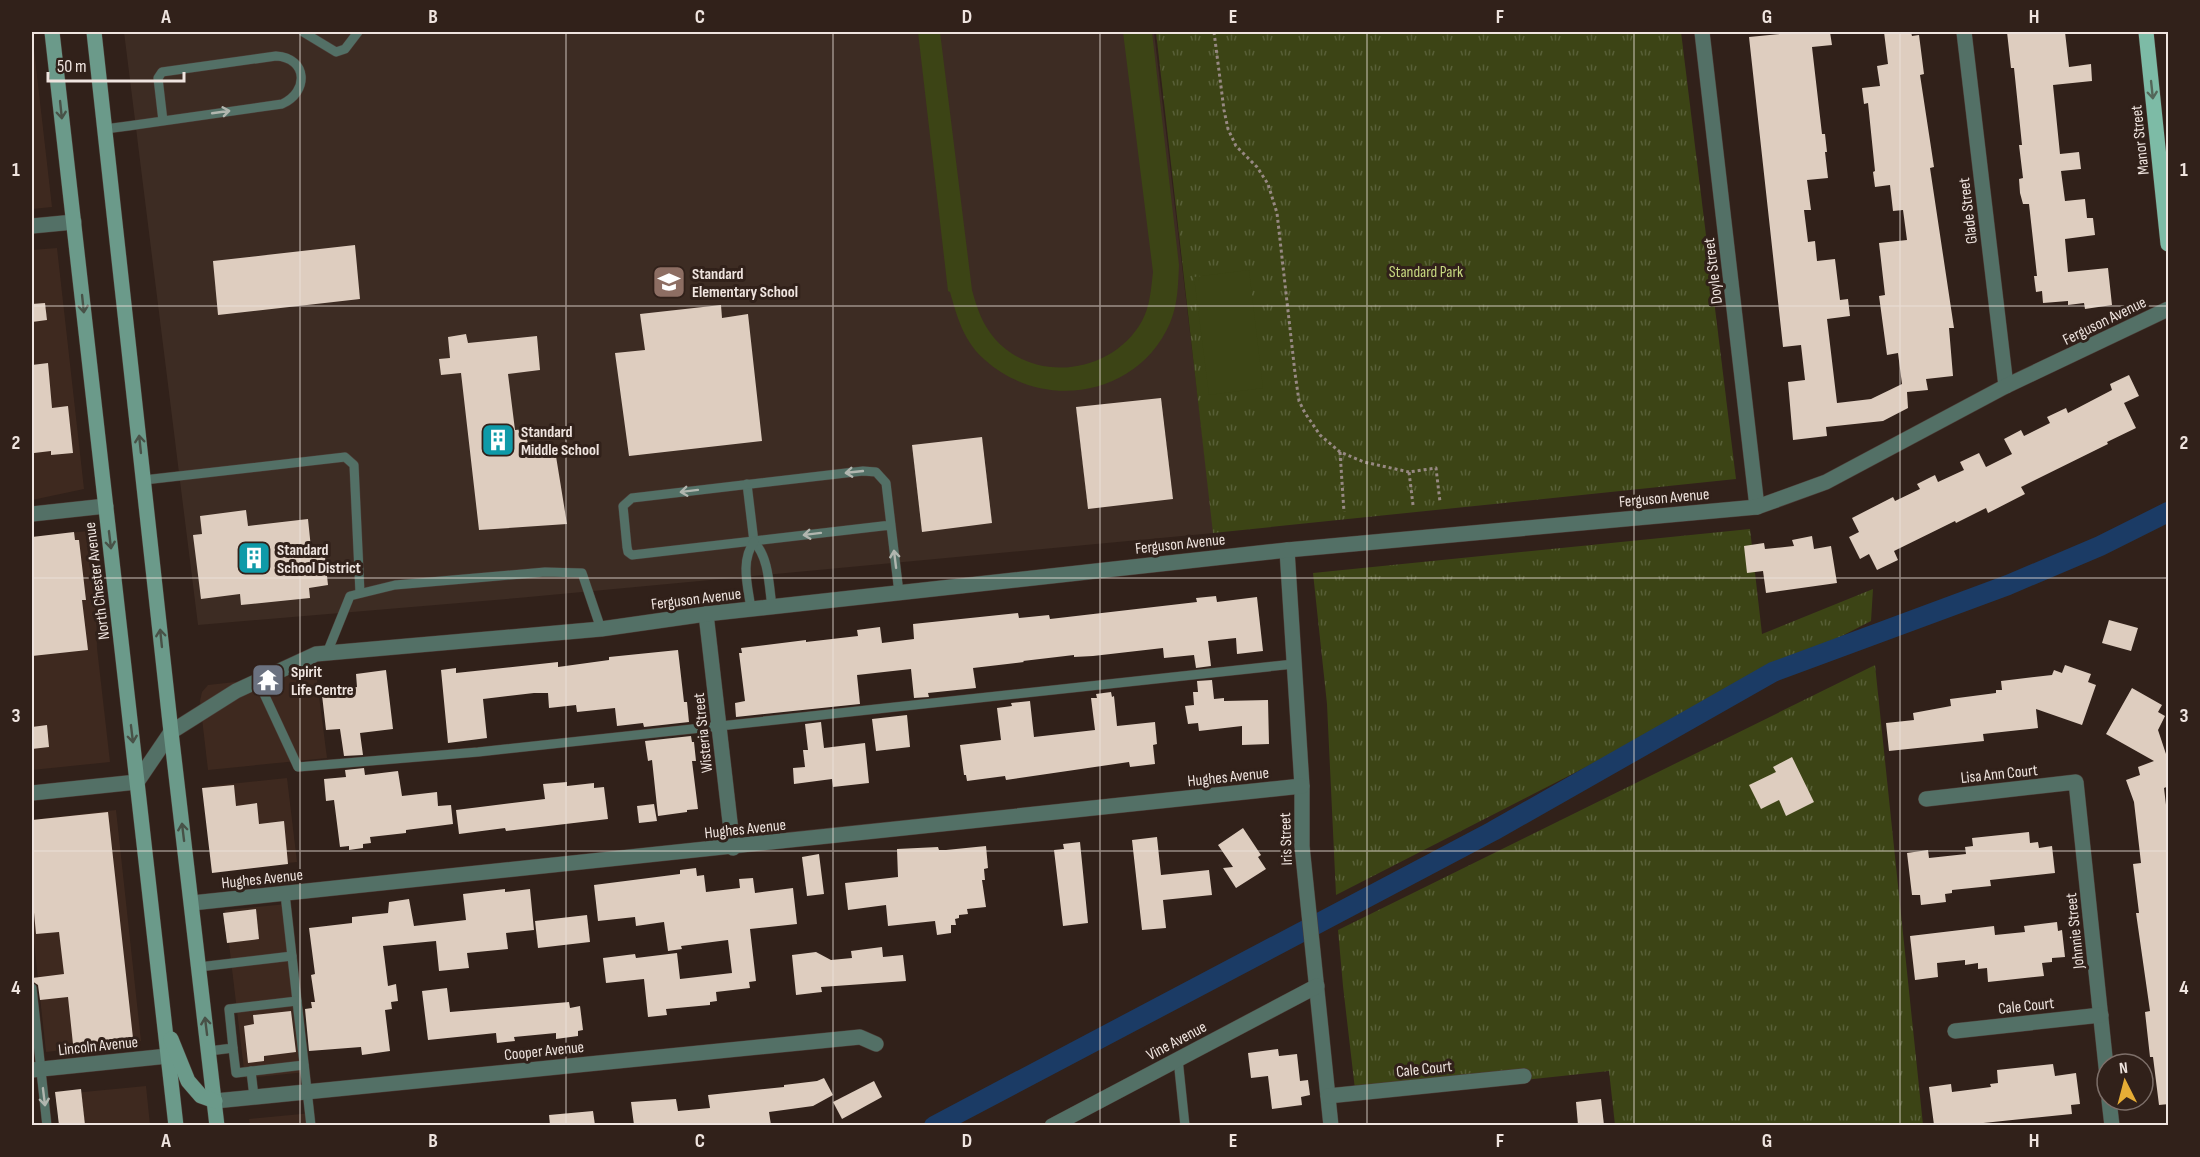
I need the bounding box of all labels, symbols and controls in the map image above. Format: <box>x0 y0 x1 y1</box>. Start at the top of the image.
text: A <box>160 5 171 29</box>
text: B <box>428 5 438 29</box>
text: C <box>695 5 705 29</box>
text: D <box>962 5 972 29</box>
text: E <box>1229 5 1237 29</box>
text: F <box>1496 5 1504 29</box>
text: G <box>1762 5 1772 29</box>
text: H <box>2029 5 2039 29</box>
scale bar <box>48 45 184 83</box>
text: 50 m <box>57 56 87 77</box>
one-way arrow <box>2147 79 2158 99</box>
one-way arrow <box>56 100 67 120</box>
street label: Manor Street <box>2127 104 2154 176</box>
one-way arrow <box>211 107 231 118</box>
text: 1 <box>12 158 20 182</box>
text: 1 <box>2180 158 2188 182</box>
street label: Glade Street <box>1955 177 1982 245</box>
street label: Doyle Street <box>1700 237 1727 305</box>
park label: Standard Park <box>1389 263 1463 282</box>
school or university icon: Standard Elementary School <box>651 264 687 300</box>
place label: Standard Elementary School <box>692 265 798 302</box>
street label: Ferguson Avenue <box>2060 293 2149 350</box>
one-way arrow <box>78 294 89 314</box>
building icon: Standard Middle School <box>480 422 516 458</box>
place label: Standard Middle School <box>521 423 599 460</box>
text: 2 <box>12 431 20 455</box>
text: 2 <box>2180 431 2188 455</box>
one-way arrow <box>135 435 146 455</box>
one-way arrow <box>844 467 864 478</box>
street label: Ferguson Avenue <box>1618 485 1710 512</box>
one-way arrow <box>680 486 700 497</box>
street label: North Chester Avenue <box>81 521 114 641</box>
one-way arrow <box>105 529 116 549</box>
one-way arrow <box>803 529 823 540</box>
street label: Ferguson Avenue <box>1134 530 1226 559</box>
building icon: Standard School District <box>236 540 272 576</box>
place label: Standard School District <box>277 541 361 578</box>
one-way arrow <box>890 549 901 569</box>
street label: Ferguson Avenue <box>650 585 742 614</box>
one-way arrow <box>156 629 167 649</box>
temple icon: Spirit Life Centre <box>250 662 286 698</box>
place label: Spirit Life Centre <box>291 663 354 700</box>
street label: Wisteria Street <box>690 692 717 774</box>
text: 3 <box>12 704 21 728</box>
text: 3 <box>2180 704 2189 728</box>
one-way arrow <box>127 723 138 743</box>
street label: Lisa Ann Court <box>1960 761 2039 788</box>
street label: Hughes Avenue <box>1186 764 1270 791</box>
street label: Iris Street <box>1276 812 1297 866</box>
street label: Hughes Avenue <box>703 816 787 843</box>
one-way arrow <box>178 823 189 842</box>
street label: Hughes Avenue <box>220 866 304 893</box>
street label: Johnnie Street <box>2062 892 2089 971</box>
text: 4 <box>11 976 21 1000</box>
text: 4 <box>2179 976 2189 1000</box>
street label: Cale Court <box>1997 994 2055 1019</box>
one-way arrow <box>200 1016 211 1036</box>
street label: Vine Avenue <box>1143 1018 1210 1065</box>
street label: Lincoln Avenue <box>57 1033 139 1060</box>
street label: Cooper Avenue <box>503 1038 585 1065</box>
north arrow <box>2095 1052 2155 1112</box>
street label: Cale Court <box>1395 1057 1453 1082</box>
text: N <box>2118 1059 2129 1078</box>
one-way arrow <box>38 1087 49 1106</box>
text: A <box>160 1129 171 1153</box>
text: B <box>428 1129 438 1153</box>
text: C <box>695 1129 705 1153</box>
text: D <box>962 1129 972 1153</box>
text: E <box>1229 1129 1237 1153</box>
text: F <box>1496 1129 1504 1153</box>
text: G <box>1762 1129 1772 1153</box>
text: H <box>2029 1129 2039 1153</box>

